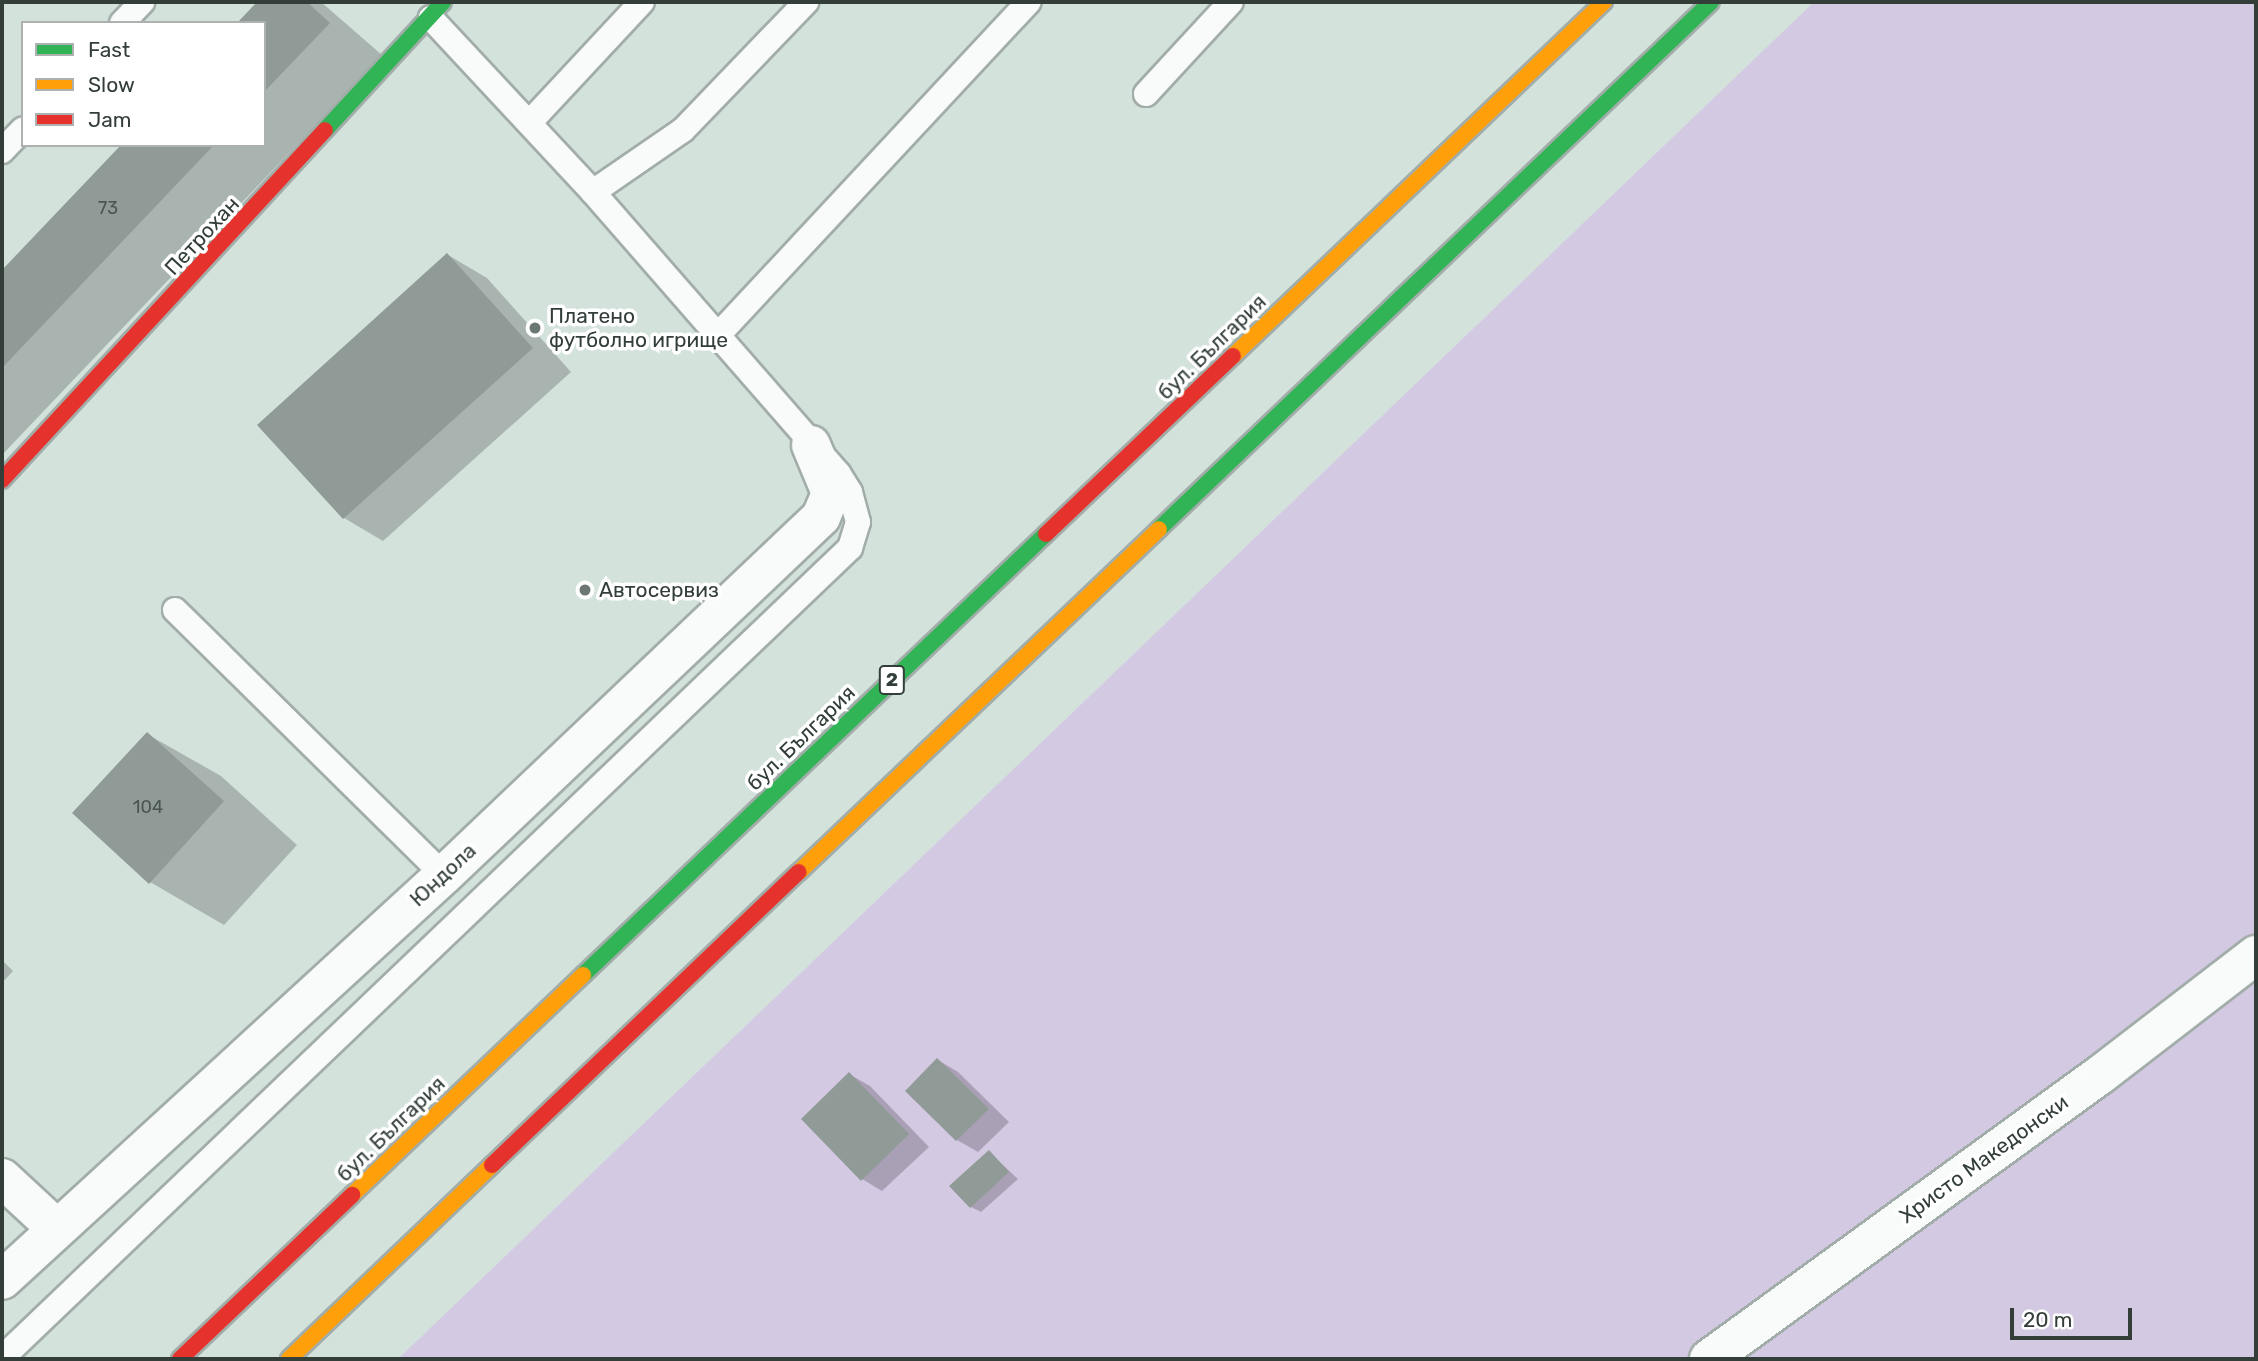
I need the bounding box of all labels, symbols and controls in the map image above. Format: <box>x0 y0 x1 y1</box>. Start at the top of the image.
legend <box>21 21 266 147</box>
text: Fast <box>88 37 130 62</box>
text: Slow <box>88 72 135 97</box>
text: Jam <box>88 107 132 132</box>
street label: Петрохан <box>159 192 245 280</box>
house number: 73 <box>98 197 118 219</box>
street label: бул. България <box>1153 289 1271 405</box>
place label: Платено футболно игрище <box>549 303 728 353</box>
marker: Платено футболно игрище <box>527 320 543 336</box>
place label: Автосервиз <box>599 577 719 603</box>
marker: Автосервиз <box>577 582 593 598</box>
road number: 2 <box>878 664 906 695</box>
street label: бул. България <box>742 680 860 796</box>
house number: 104 <box>133 796 163 818</box>
street label: Юндола <box>405 838 481 912</box>
street label: бул. България <box>332 1071 450 1187</box>
street label: Христо Македонски <box>1895 1089 2073 1229</box>
scale bar <box>2013 1294 2136 1338</box>
text: 20 m <box>2023 1307 2072 1332</box>

